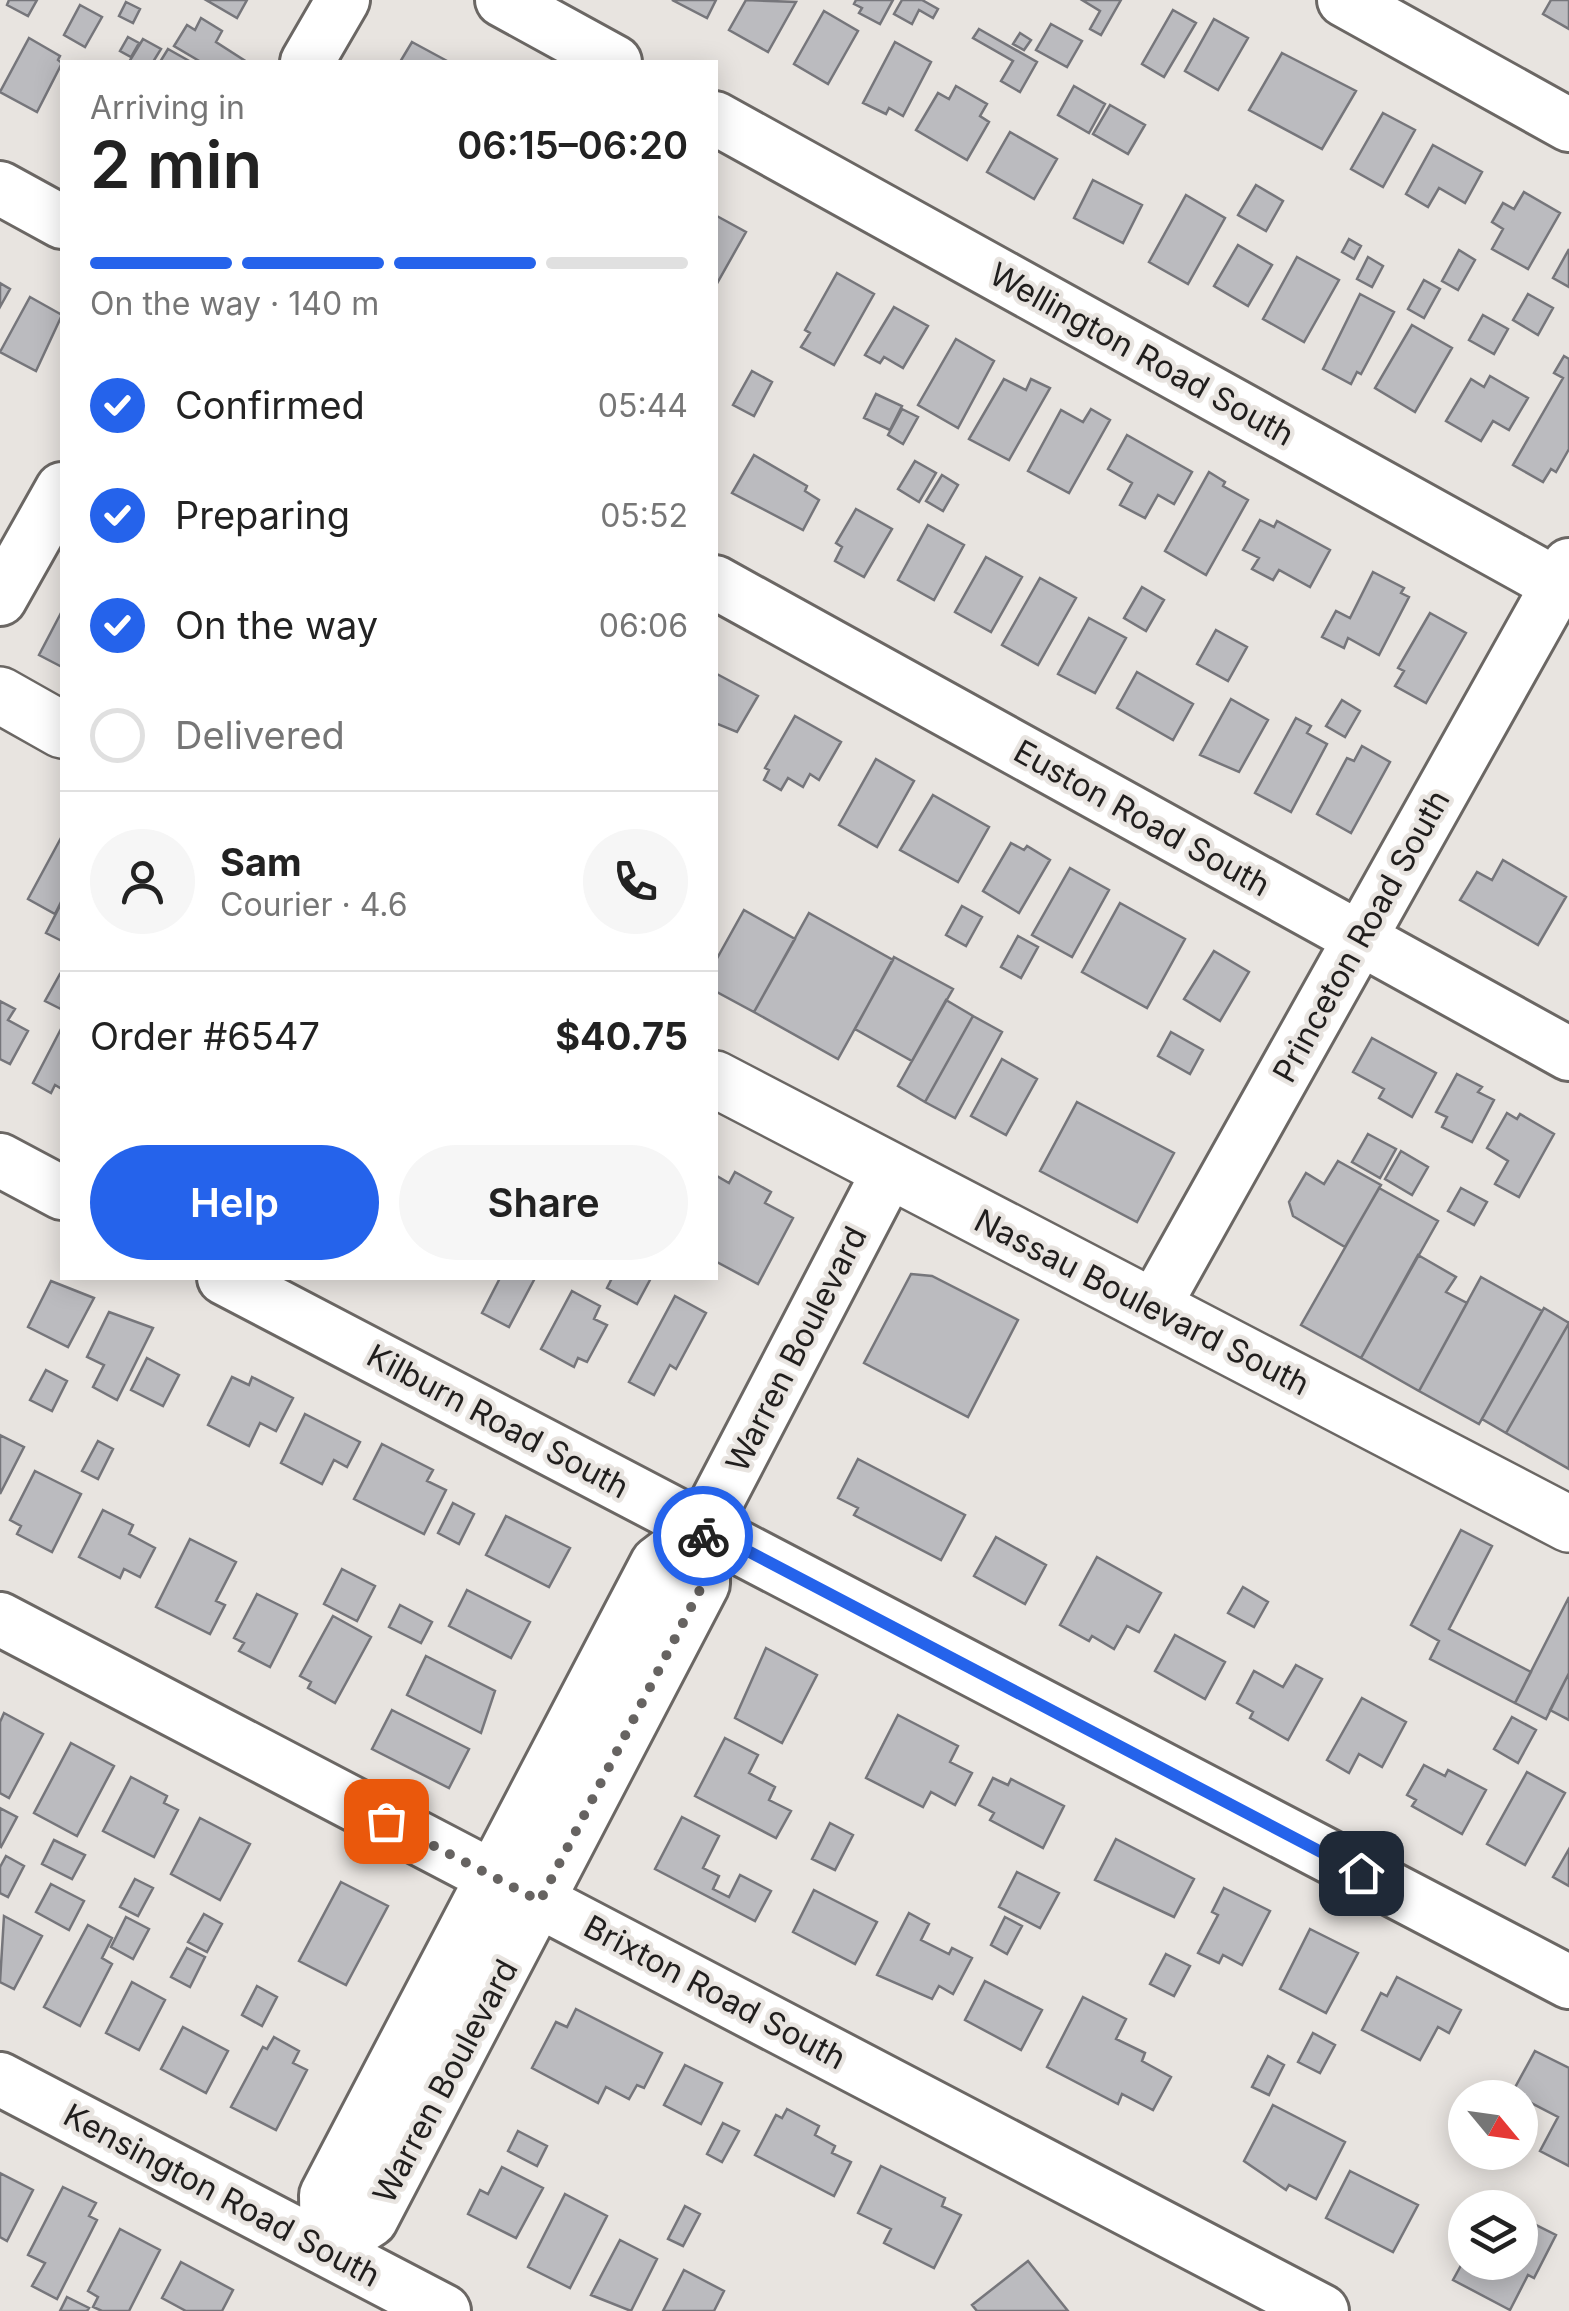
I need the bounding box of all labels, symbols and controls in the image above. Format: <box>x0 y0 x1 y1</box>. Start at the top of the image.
text: Arriving in <box>90 88 245 127</box>
text: 06:15–06:20 <box>457 122 688 168</box>
text: 2 min <box>90 125 262 204</box>
street label: Wellington Road South <box>983 254 1301 454</box>
text: On the way · 140 m <box>90 284 379 323</box>
icon: check <box>90 378 145 433</box>
text: Confirmed <box>175 382 365 428</box>
text: 05:44 <box>598 386 688 425</box>
icon: check <box>90 488 145 543</box>
text: Preparing <box>175 492 350 538</box>
text: 05:52 <box>600 496 688 535</box>
icon: check <box>90 598 145 653</box>
text: On the way <box>175 602 378 648</box>
text: 06:06 <box>599 606 688 645</box>
text: Delivered <box>175 712 345 758</box>
street label: Euston Road South <box>1007 731 1277 905</box>
street label: Princeton Road South <box>1264 783 1458 1089</box>
button: person <box>90 829 195 934</box>
button: phone <box>583 829 688 934</box>
text: Sam <box>220 839 302 885</box>
text: Courier · 4.6 <box>220 885 408 924</box>
text: Order #6547 <box>90 1013 320 1059</box>
text: $40.75 <box>555 1013 688 1059</box>
button: Help <box>90 1145 379 1260</box>
button: Share <box>399 1145 688 1260</box>
street label: Nassau Boulevard South <box>968 1201 1316 1403</box>
street label: Warren Boulevard <box>717 1220 875 1478</box>
street label: Kilburn Road South <box>361 1336 635 1506</box>
courier <box>653 1486 753 1586</box>
icon: bike <box>676 1509 731 1564</box>
pin <box>344 1779 429 1864</box>
icon: bag <box>359 1794 414 1849</box>
pin <box>1319 1831 1404 1916</box>
icon: home <box>1334 1846 1389 1901</box>
street label: Brixton Road South <box>577 1907 853 2077</box>
street label: Warren Boulevard <box>364 1953 526 2209</box>
north arrow <box>1448 2080 1538 2170</box>
map controls <box>1448 2080 1538 2280</box>
street label: Kensington Road South <box>57 2095 387 2295</box>
button: layers <box>1448 2190 1538 2280</box>

